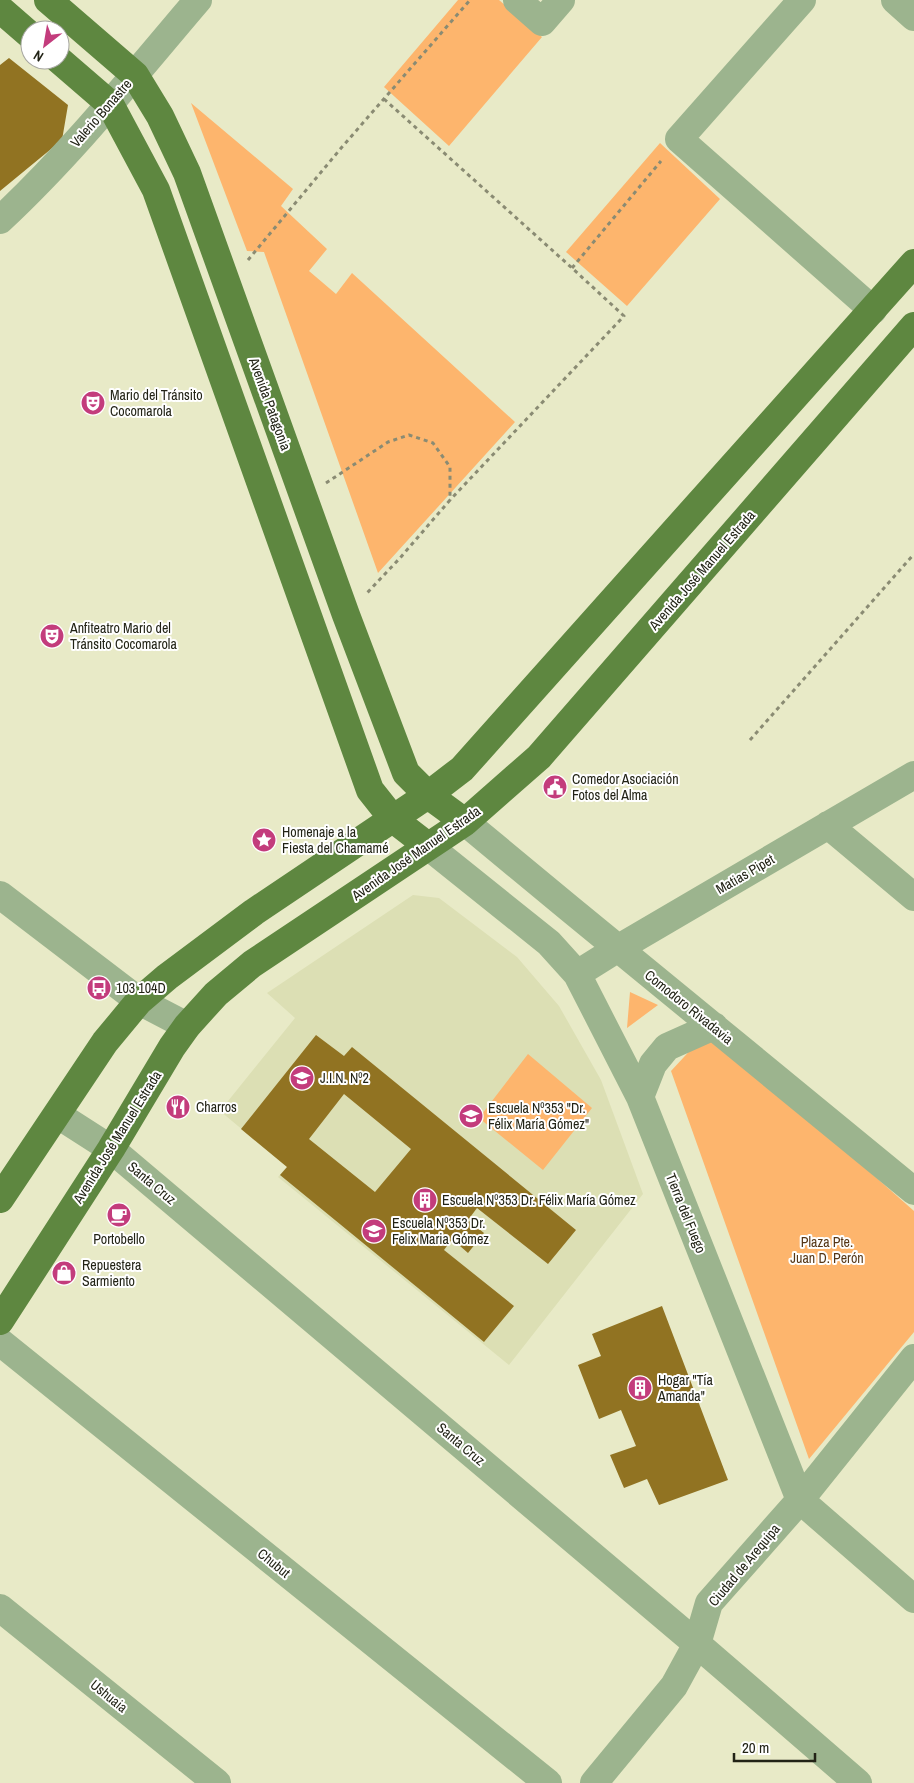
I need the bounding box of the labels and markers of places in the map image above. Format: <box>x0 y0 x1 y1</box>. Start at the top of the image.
place label: Mario del Tránsito Cocomarola <box>110 386 203 420</box>
theatre icon: Mario del Tránsito Cocomarola <box>80 390 106 416</box>
place label: Anfiteatro Mario del Tránsito Cocomarola <box>69 619 177 653</box>
theatre icon: Anfiteatro Mario del Tránsito Cocomarola <box>39 623 65 649</box>
place label: Comedor Asociación Fotos del Alma <box>572 770 679 804</box>
public building icon: Comedor Asociación Fotos del Alma <box>542 774 568 800</box>
place label: Homenaje a la Fiesta del Chamamé <box>282 823 389 857</box>
place icon: Homenaje a la Fiesta del Chamamé <box>251 827 277 853</box>
bus stop icon: 103 104D <box>86 975 112 1001</box>
place label: 103 104D <box>116 979 166 997</box>
school or university icon: J.I.N. Nº2 <box>289 1065 315 1091</box>
place label: J.I.N. Nº2 <box>320 1069 369 1087</box>
restaurant icon: Charros <box>165 1094 191 1120</box>
place label: Charros <box>196 1098 237 1116</box>
place label: Escuela Nº353 "Dr. Félix María Gómez" <box>488 1099 589 1133</box>
school or university icon: Escuela Nº353 "Dr. Félix María Gómez" <box>458 1103 484 1129</box>
building icon: Escuela Nº353 Dr. Félix María Gómez <box>412 1187 438 1213</box>
place label: Escuela Nº353 Dr. Félix María Gómez <box>442 1191 636 1209</box>
cafe icon: Portobello <box>106 1202 132 1228</box>
place label: Escuela Nº353 Dr. Felix Maria Gómez <box>392 1214 489 1248</box>
school or university icon: Escuela Nº353 Dr. Felix Maria Gómez <box>361 1218 387 1244</box>
place label: Portobello <box>93 1230 145 1248</box>
place label: Repuestera Sarmiento <box>82 1256 142 1290</box>
shop icon: Repuestera Sarmiento <box>51 1260 77 1286</box>
place label: Hogar "Tía Amanda" <box>657 1371 713 1405</box>
building icon: Hogar "Tía Amanda" <box>627 1375 653 1401</box>

